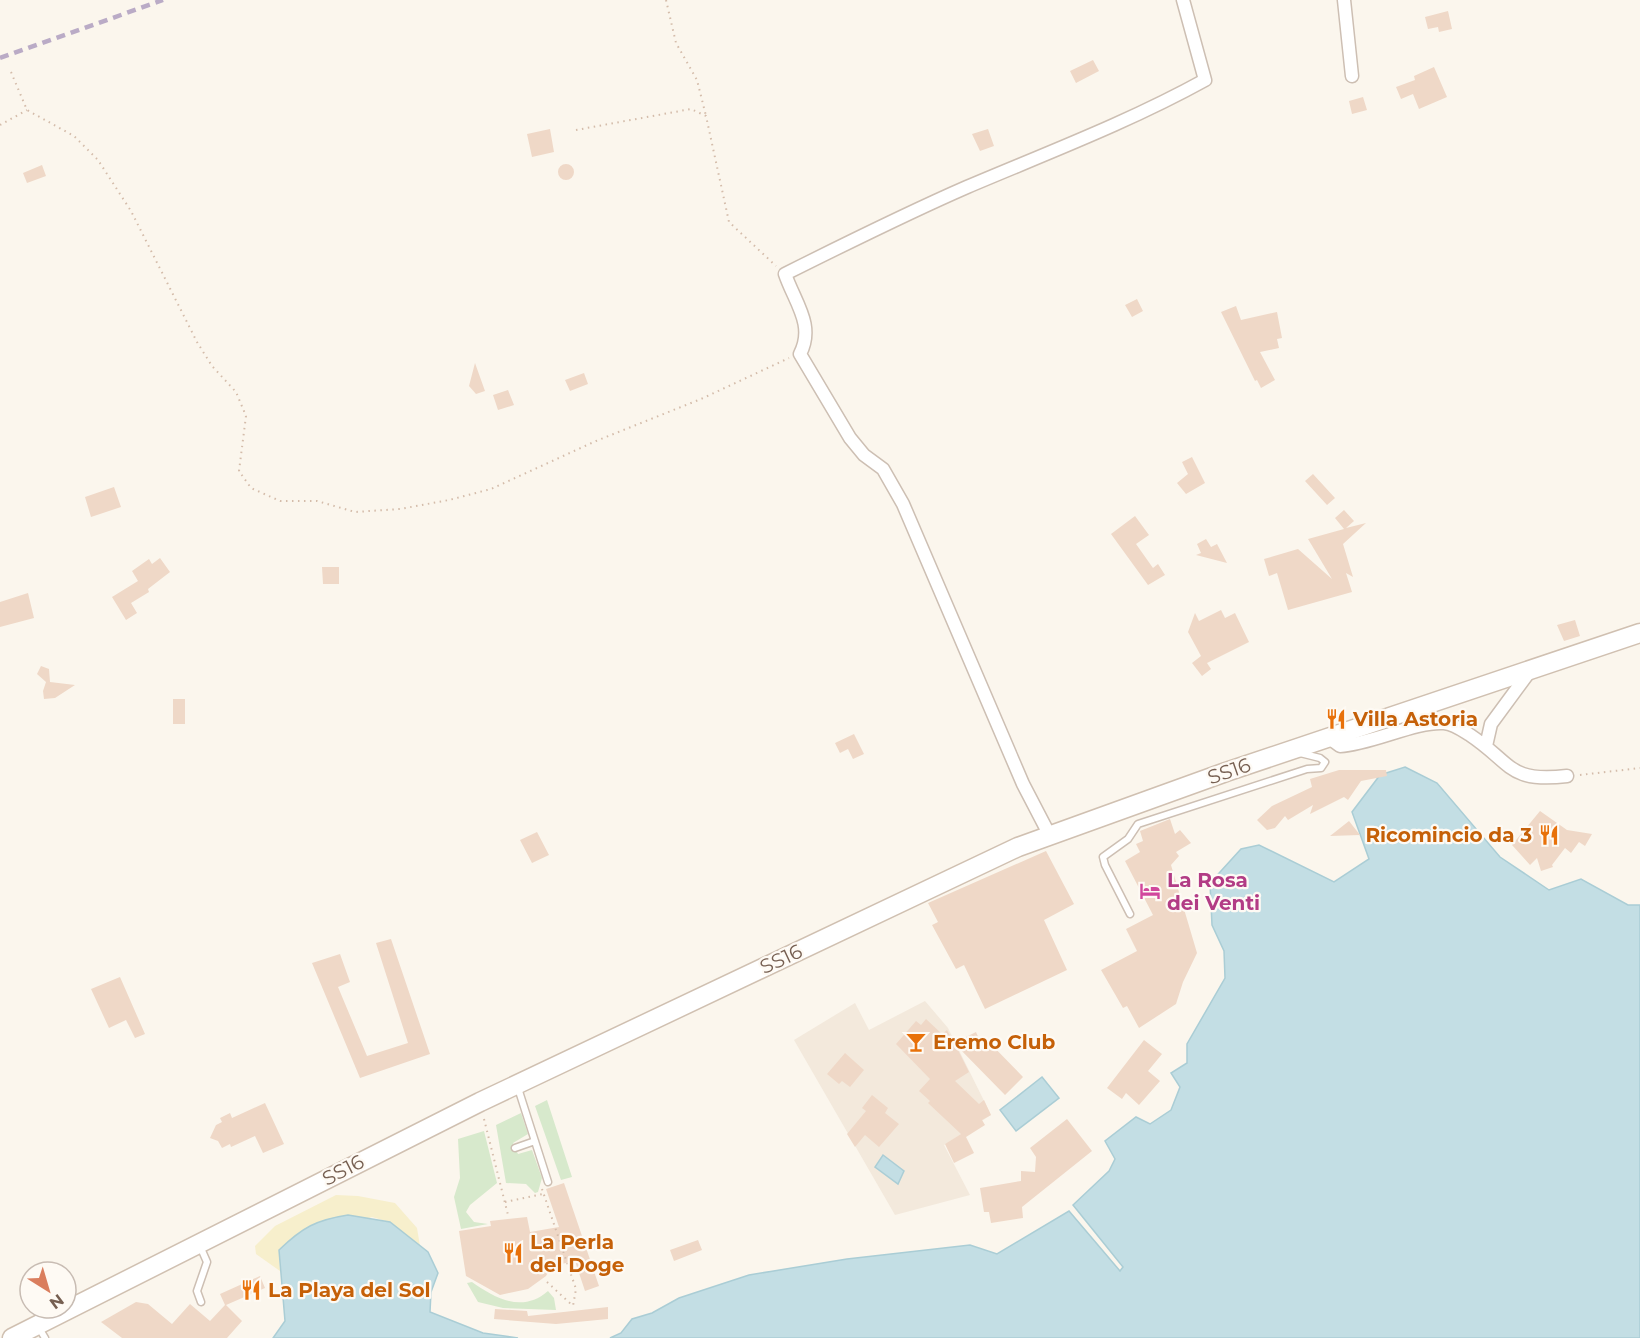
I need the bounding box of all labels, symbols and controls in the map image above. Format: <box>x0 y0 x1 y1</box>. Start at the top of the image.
restaurant icon: Villa Astoria <box>1324 707 1348 731</box>
place label: Villa Astoria <box>1352 707 1478 731</box>
street label: SS16 <box>1204 753 1254 789</box>
place label: Ricomincio da 3 <box>1365 823 1532 847</box>
restaurant icon: Ricomincio da 3 <box>1537 823 1561 847</box>
place label: La Rosa dei Venti <box>1167 868 1260 915</box>
hotel icon: La Rosa dei Venti <box>1138 879 1162 903</box>
street label: SS16 <box>756 939 806 979</box>
bar icon: Eremo Club <box>904 1030 928 1054</box>
place label: Eremo Club <box>933 1030 1056 1054</box>
street label: SS16 <box>318 1149 368 1191</box>
place label: La Perla del Doge <box>530 1230 624 1277</box>
restaurant icon: La Perla del Doge <box>501 1241 525 1265</box>
north arrow <box>18 1260 78 1320</box>
restaurant icon: La Playa del Sol <box>239 1278 263 1302</box>
place label: La Playa del Sol <box>268 1278 431 1302</box>
text: N <box>46 1290 68 1313</box>

